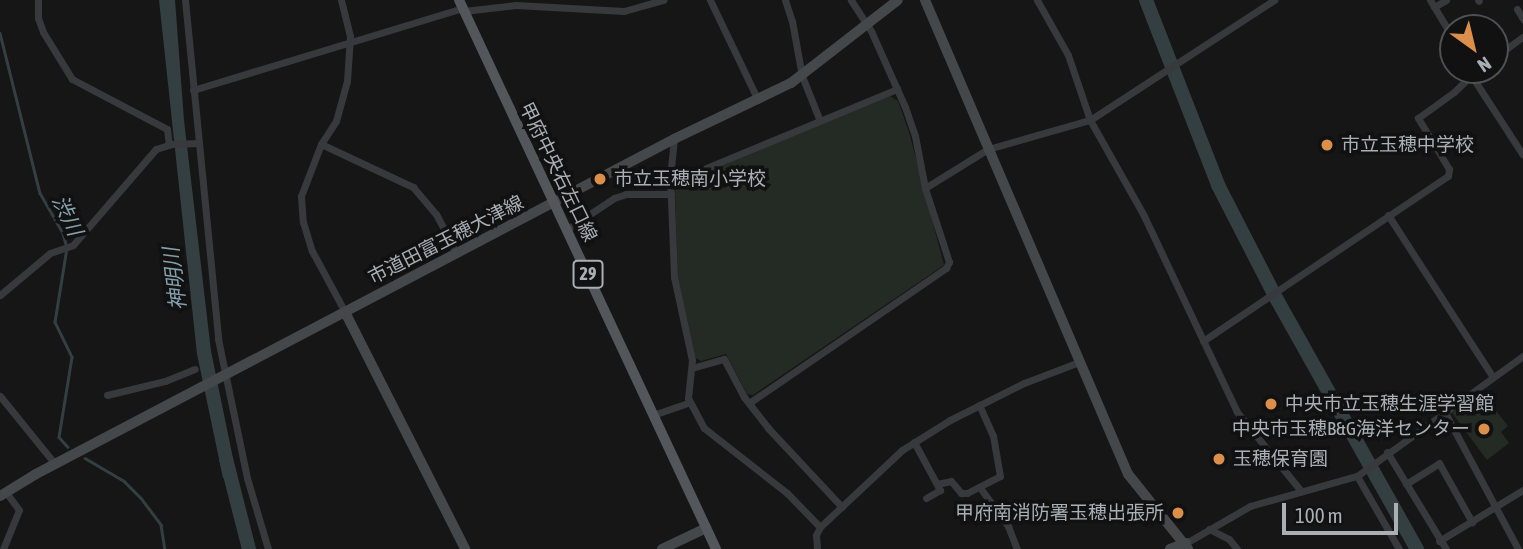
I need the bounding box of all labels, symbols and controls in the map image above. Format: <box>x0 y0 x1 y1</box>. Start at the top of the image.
north arrow <box>1439 14 1509 84</box>
text: N <box>1474 52 1495 77</box>
street label: 甲府中央右左口線 <box>514 99 602 245</box>
place label: 市立玉穂中学校 <box>1341 134 1474 156</box>
marker: 市立玉穂中学校 <box>1319 137 1335 153</box>
place label: 市立玉穂南小学校 <box>614 168 766 190</box>
marker: 市立玉穂南小学校 <box>592 171 608 187</box>
water label: 渋川 <box>47 191 89 239</box>
street label: 市道田富玉穂大津線 <box>365 191 527 289</box>
water label: 神明川 <box>158 246 190 312</box>
road number: 29 <box>572 260 604 288</box>
place label: 中央市立玉穂生涯学習館 <box>1285 393 1494 415</box>
marker: 中央市立玉穂生涯学習館 <box>1263 396 1279 412</box>
place label: 中央市玉穂B&G海洋センター <box>1232 418 1470 440</box>
marker: 中央市玉穂B&G海洋センター <box>1476 421 1492 437</box>
place label: 玉穂保育園 <box>1233 448 1328 470</box>
marker: 玉穂保育園 <box>1211 451 1227 467</box>
scale bar <box>1285 490 1400 534</box>
place label: 甲府南消防署玉穂出張所 <box>955 502 1164 524</box>
text: 100 m <box>1295 503 1343 527</box>
marker: 甲府南消防署玉穂出張所 <box>1170 505 1186 521</box>

